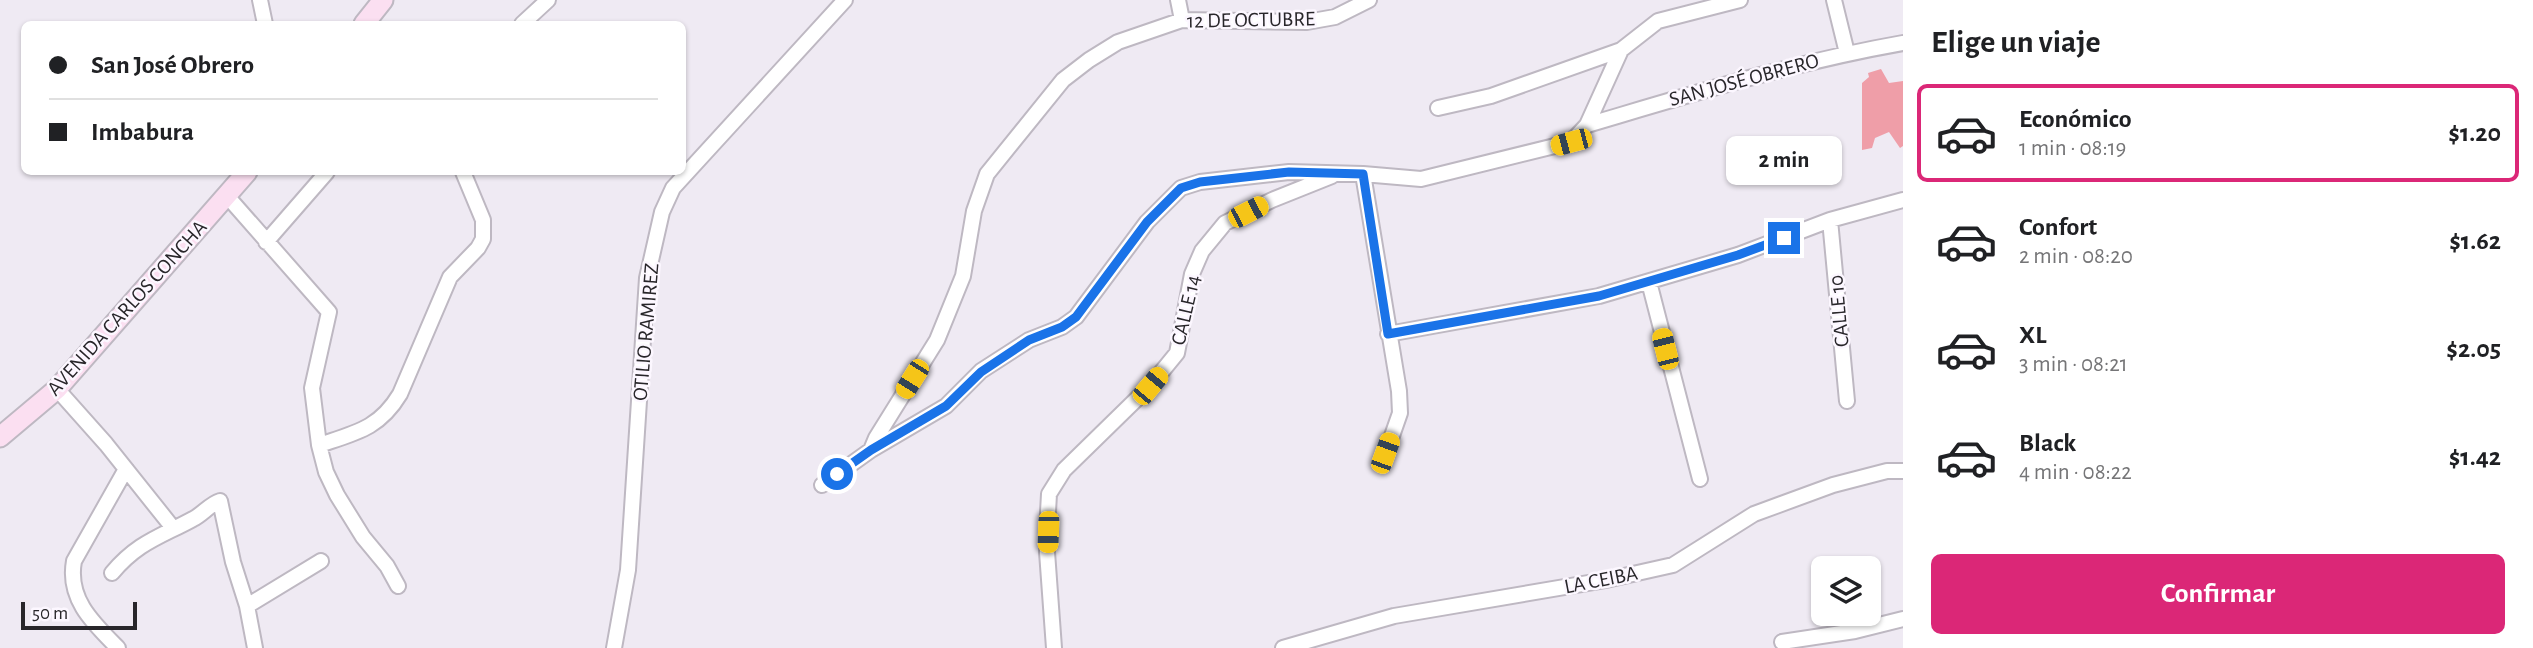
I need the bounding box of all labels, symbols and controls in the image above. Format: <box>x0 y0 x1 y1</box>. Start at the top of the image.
street label: 12 DE OCTUBRE <box>1187 8 1315 32</box>
text: Elige un viaje <box>1931 26 2101 58</box>
street label: SAN JOSÉ OBRERO <box>1666 48 1821 110</box>
text: San José Obrero <box>91 52 254 78</box>
icon: car <box>1935 102 1998 165</box>
text: Económico <box>2019 106 2132 132</box>
text: Imbabura <box>91 119 194 145</box>
text: $1.20 <box>2448 120 2501 146</box>
car <box>1548 126 1595 158</box>
callout: 2 min <box>1726 136 1842 186</box>
text: 1 min · 08:19 <box>2019 137 2126 160</box>
text: 2 min <box>1758 149 1810 172</box>
car <box>1225 193 1272 231</box>
icon: car <box>1935 210 1998 273</box>
text: Confort <box>2019 214 2097 240</box>
street label: AVENIDA CARLOS CONCHA <box>43 216 211 400</box>
route end <box>1768 222 1800 254</box>
text: $1.62 <box>2449 228 2501 254</box>
text: 2 min · 08:20 <box>2019 245 2133 268</box>
street label: OTILIO RAMIREZ <box>630 262 662 402</box>
street label: CALLE 14 <box>1168 273 1204 347</box>
street label: CALLE 10 <box>1825 274 1853 348</box>
icon: car <box>1935 318 1998 381</box>
text: XL <box>2019 322 2046 348</box>
car <box>1650 326 1681 372</box>
text: $2.05 <box>2446 336 2501 362</box>
text: 3 min · 08:21 <box>2019 353 2128 376</box>
car <box>892 356 933 402</box>
car <box>1129 363 1172 409</box>
icon: car <box>1935 426 1998 489</box>
car <box>1368 430 1403 476</box>
text: Black <box>2019 430 2076 456</box>
text: $1.42 <box>2449 444 2501 470</box>
route start <box>821 458 853 490</box>
text: 4 min · 08:22 <box>2019 461 2132 484</box>
car <box>1037 511 1060 553</box>
button: Confirmar <box>1931 554 2505 634</box>
map controls <box>1811 556 1881 626</box>
button: layers <box>1811 556 1881 626</box>
street label: LA CEIBA <box>1562 563 1640 597</box>
scale bar <box>21 599 136 631</box>
text: 50 m <box>32 604 68 623</box>

